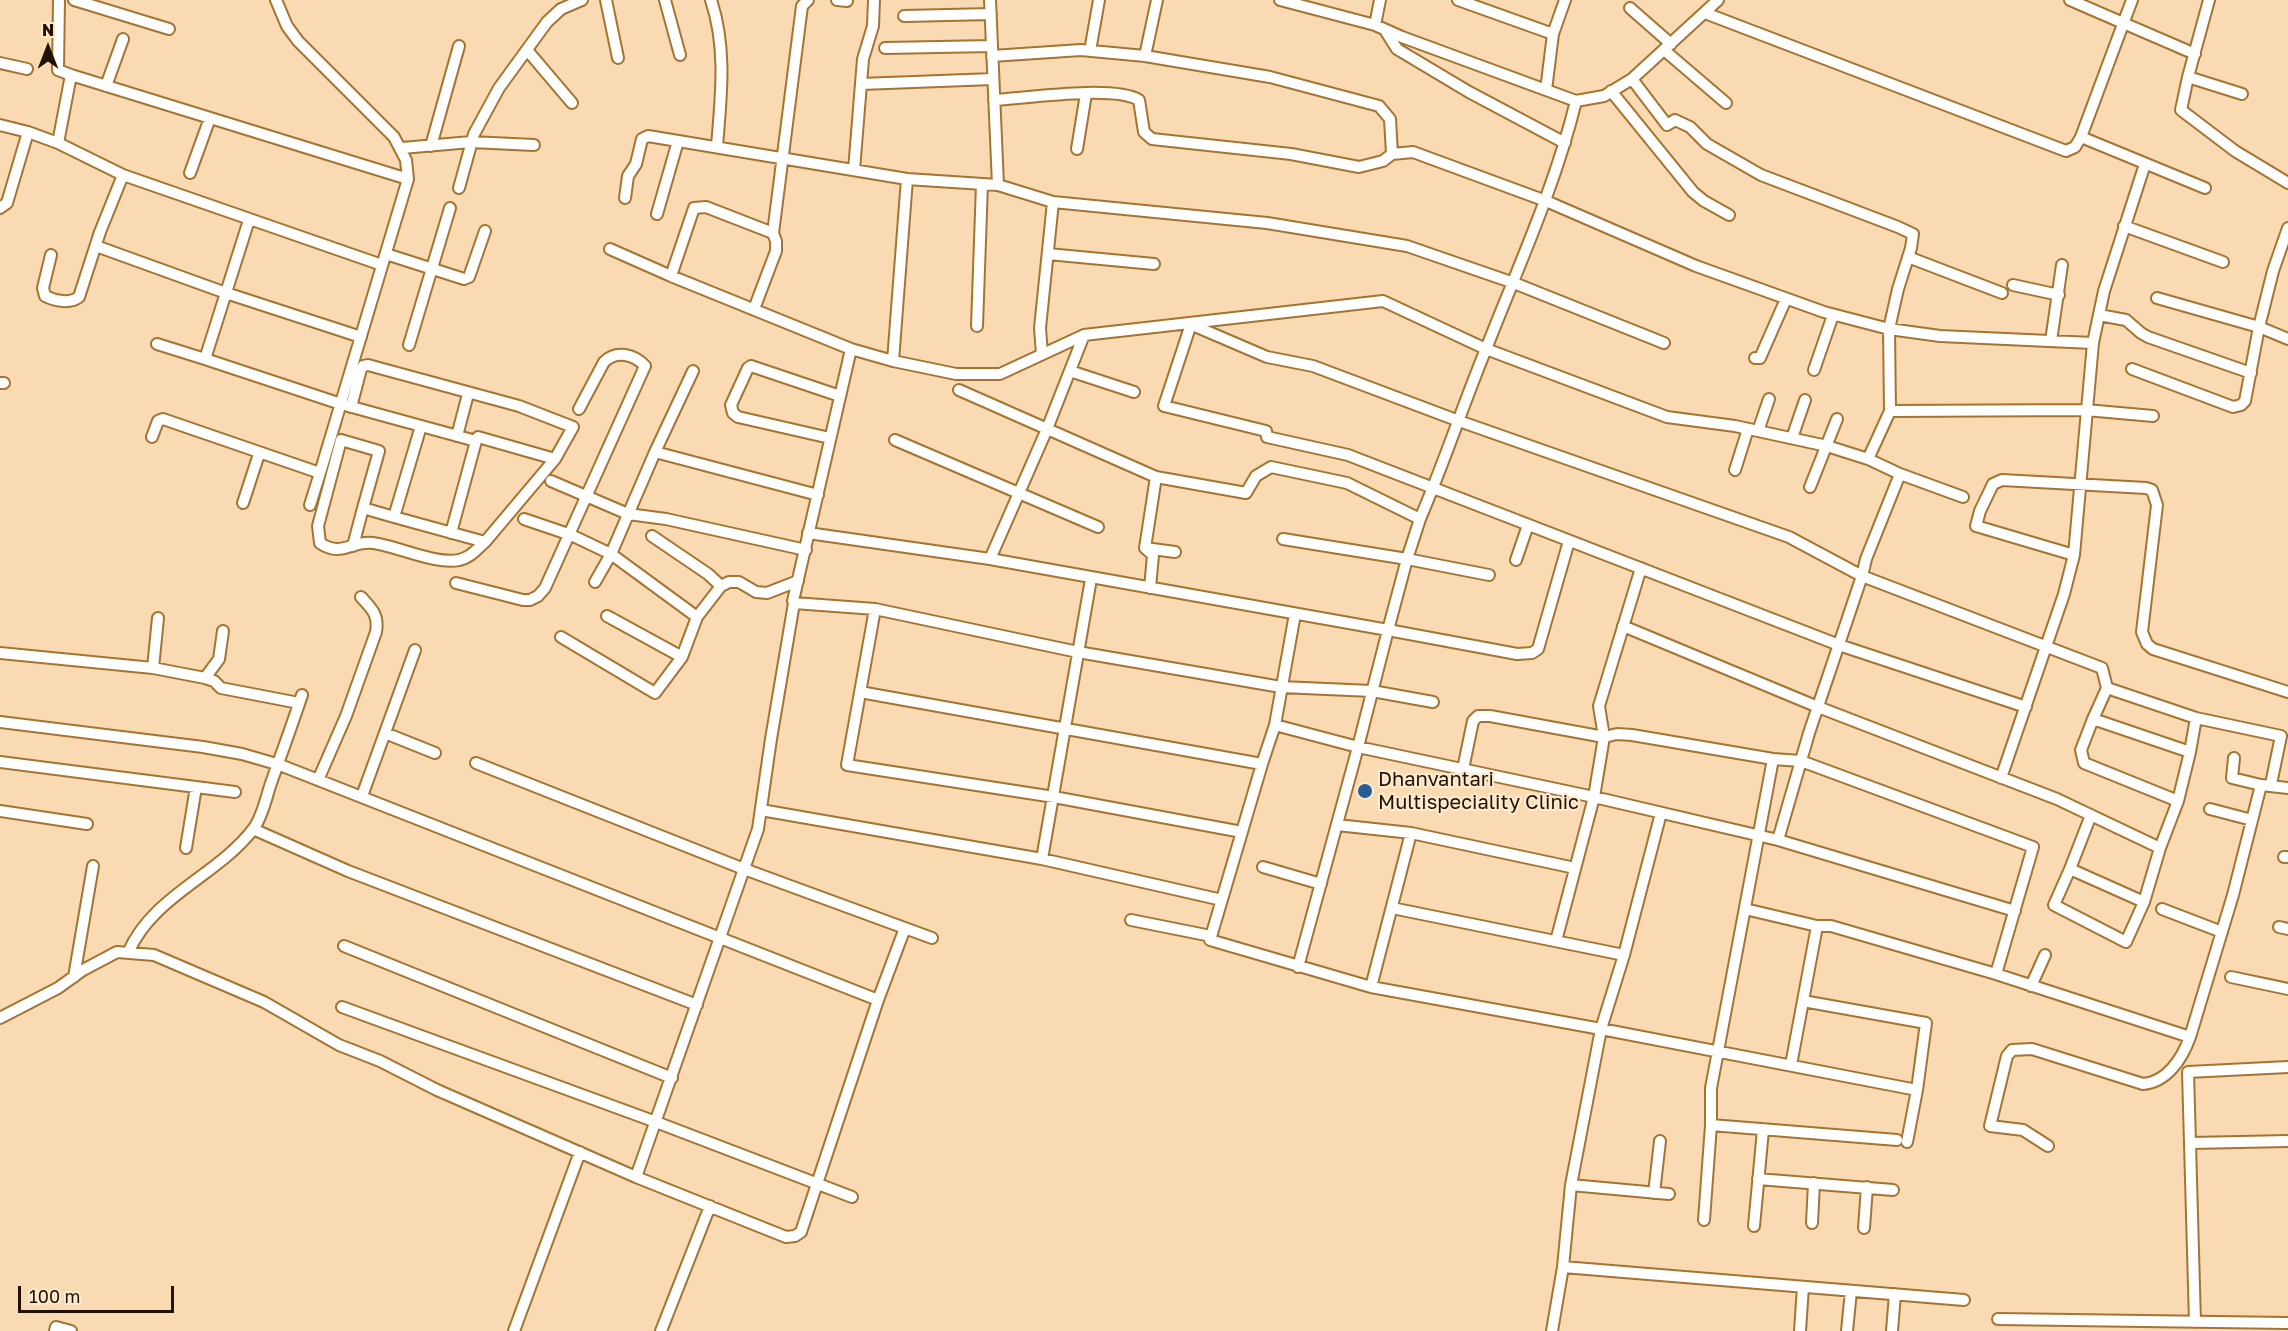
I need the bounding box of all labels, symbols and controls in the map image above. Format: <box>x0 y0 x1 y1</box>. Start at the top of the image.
north arrow <box>18 18 78 78</box>
text: N <box>42 20 54 40</box>
place label: Dhanvantari Multispeciality Clinic <box>1378 768 1579 815</box>
marker: Dhanvantari Multispeciality Clinic <box>1356 782 1374 800</box>
scale bar <box>21 1274 177 1312</box>
text: 100 m <box>29 1285 80 1307</box>

